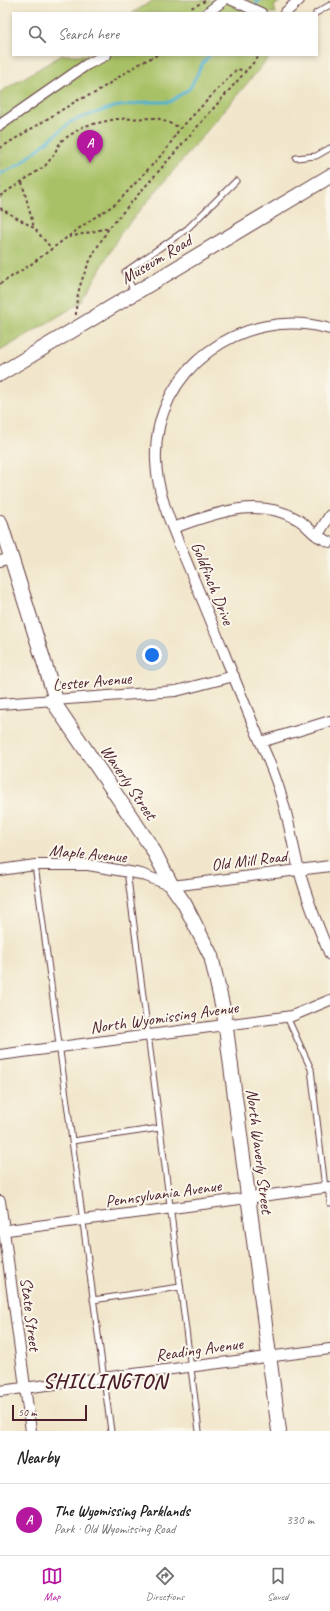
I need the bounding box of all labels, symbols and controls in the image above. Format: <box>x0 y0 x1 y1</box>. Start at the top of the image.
search box <box>12 12 318 56</box>
icon: search <box>26 23 48 45</box>
text: Search here <box>58 25 119 44</box>
pin: A <box>77 130 103 163</box>
street label: Museum Road <box>117 229 197 289</box>
street label: Goldfinch Drive <box>186 539 239 629</box>
your location <box>142 645 162 665</box>
street label: Lester Avenue <box>52 667 134 695</box>
street label: Waverly Street <box>96 741 163 826</box>
street label: Maple Avenue <box>48 840 129 867</box>
street label: Old Mill Road <box>210 845 291 876</box>
street label: North Wyomissing Avenue <box>89 997 241 1038</box>
street label: North Waverly Street <box>241 1087 278 1217</box>
street label: Pennsylvania Avenue <box>104 1175 224 1212</box>
street label: State Street <box>16 1276 46 1354</box>
street label: Reading Avenue <box>154 1333 246 1366</box>
district label: SHILLINGTON <box>43 1368 170 1394</box>
scale bar <box>12 1403 87 1422</box>
text: 50 m <box>18 1405 37 1419</box>
text: Nearby <box>16 1447 59 1468</box>
text: The Wyomissing Parklands <box>54 1502 190 1521</box>
text: A <box>26 1512 32 1528</box>
text: 330 m <box>286 1512 314 1528</box>
text: Park · Old Wyomissing Road <box>54 1521 175 1537</box>
tab: Map <box>41 1565 63 1603</box>
tab: Directions <box>146 1565 184 1603</box>
tab: Saved <box>267 1565 289 1603</box>

